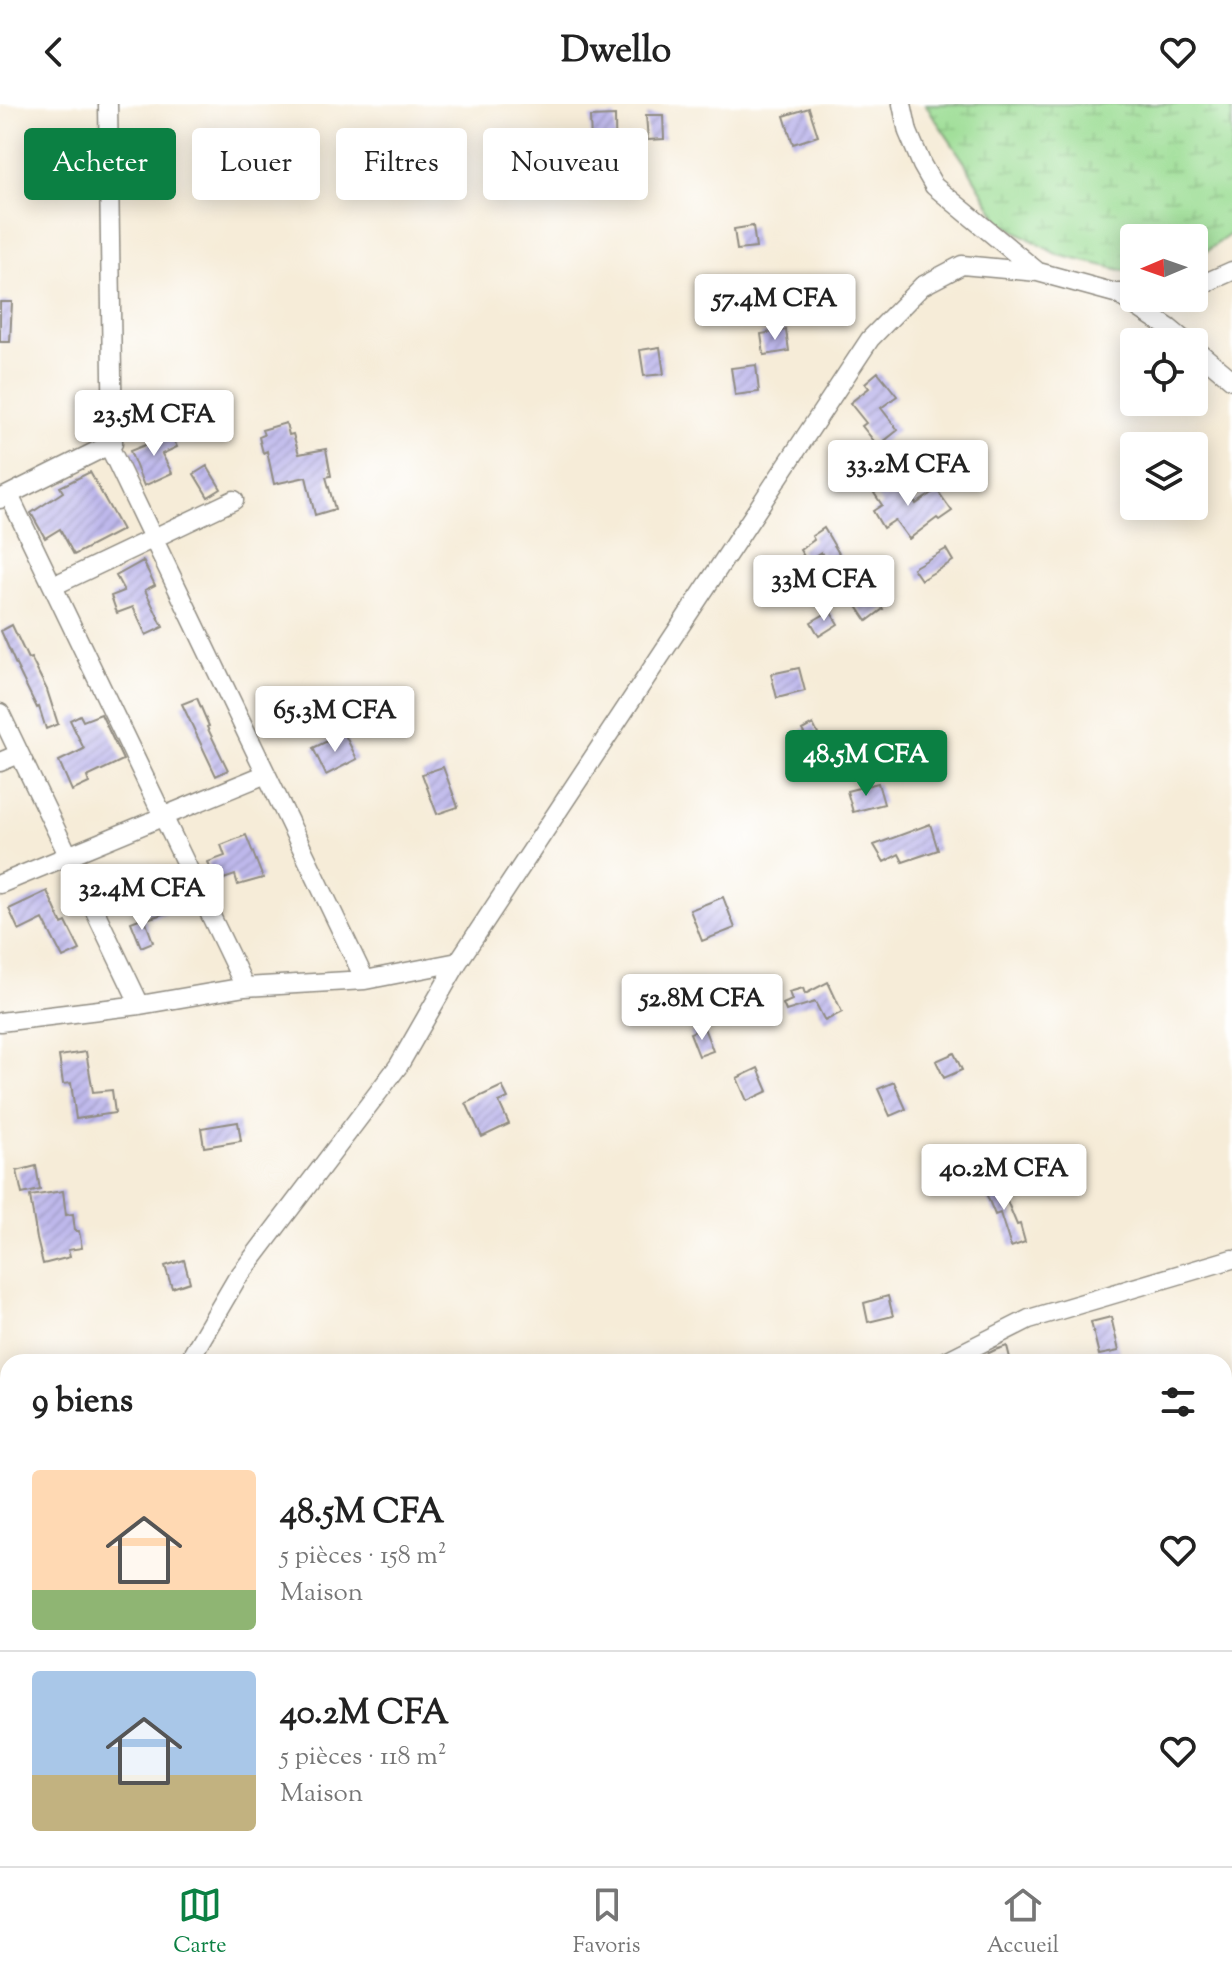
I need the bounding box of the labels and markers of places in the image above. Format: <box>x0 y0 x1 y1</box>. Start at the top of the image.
pin: 57.4M CFA <box>683 274 867 342</box>
pin: 23.5M CFA <box>62 390 246 458</box>
pin: 33.2M CFA <box>816 440 1000 508</box>
pin: 33M CFA <box>750 555 898 623</box>
pin: 65.3M CFA <box>243 686 427 754</box>
pin: 48.5M CFA <box>774 730 958 798</box>
pin: 32.4M CFA <box>50 864 234 932</box>
pin: 52.8M CFA <box>610 974 794 1042</box>
pin: 40.2M CFA <box>912 1144 1096 1212</box>

